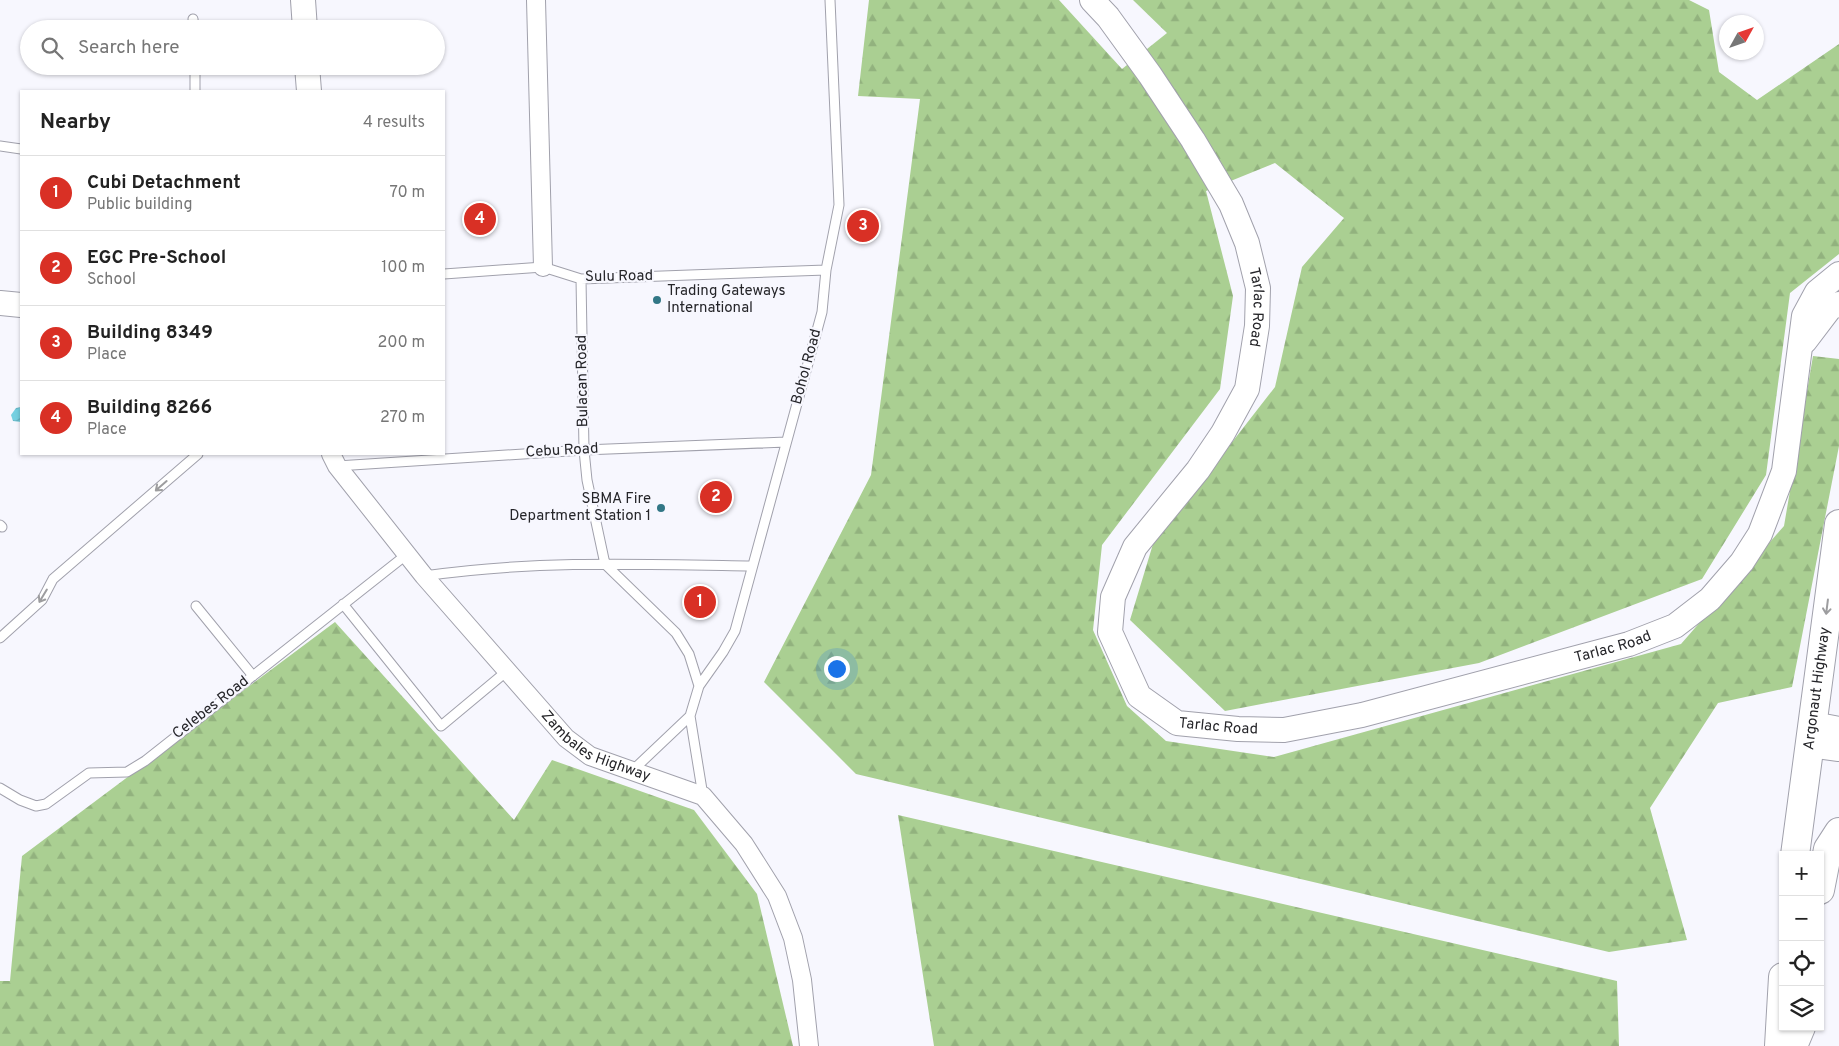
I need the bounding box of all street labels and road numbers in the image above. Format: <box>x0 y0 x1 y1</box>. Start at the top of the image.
street label: Tarlac Road <box>1244 266 1268 348</box>
street label: Sulu Road <box>585 267 653 287</box>
street label: Bohol Road <box>788 327 826 407</box>
street label: Bulacan Road <box>573 335 593 427</box>
street label: Cebu Road <box>525 440 599 462</box>
street label: Argonaut Highway <box>1800 626 1835 751</box>
street label: Tarlac Road <box>1572 627 1654 668</box>
street label: Celebes Road <box>169 672 253 744</box>
street label: Zambales Highway <box>537 706 653 786</box>
street label: Tarlac Road <box>1178 714 1258 739</box>

